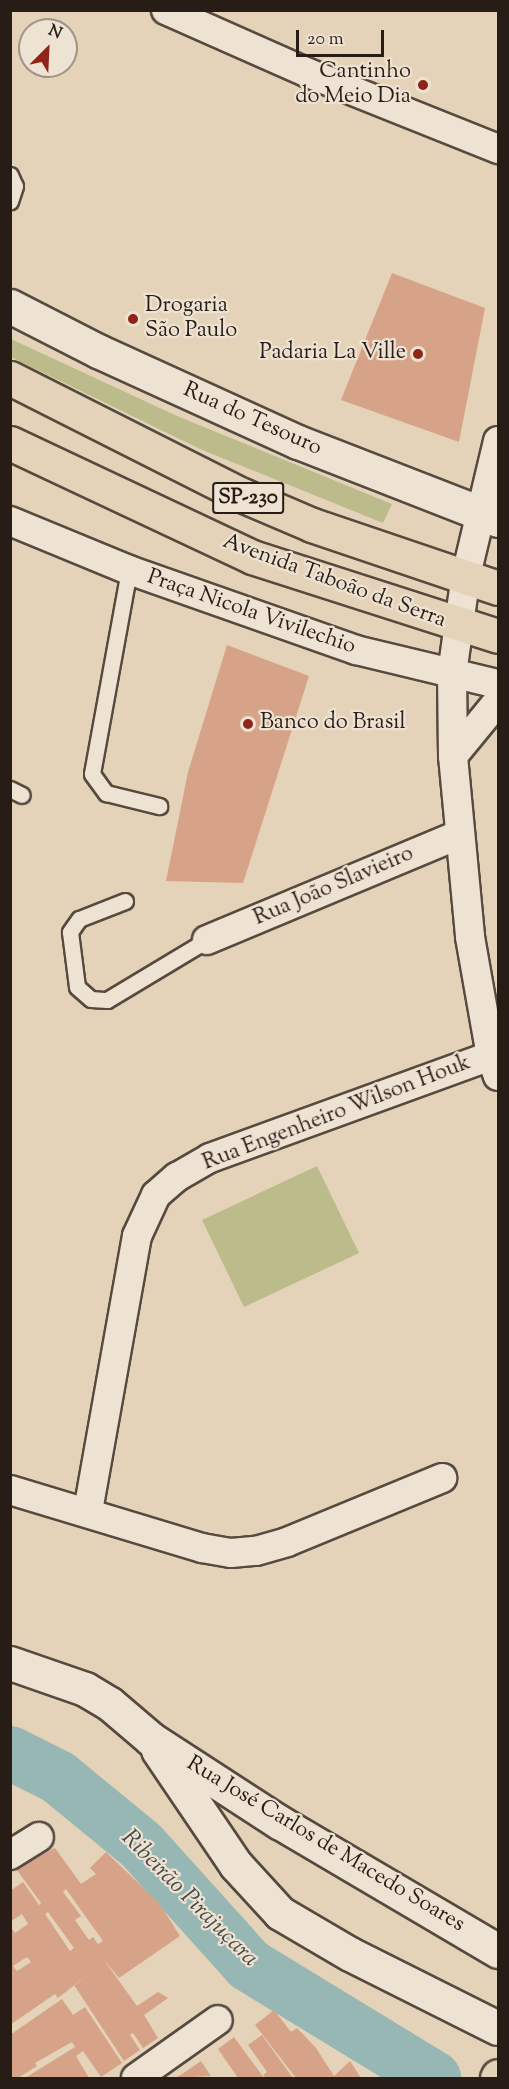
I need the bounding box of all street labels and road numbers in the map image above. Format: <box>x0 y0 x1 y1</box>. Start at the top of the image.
street label: Rua do Tesouro <box>179 378 325 462</box>
road number: SP-230 <box>212 480 284 516</box>
street label: Avenida Taboão da Serra <box>219 529 449 635</box>
street label: Praça Nicola Vivilechio <box>143 565 359 661</box>
street label: Rua João Slavieiro <box>250 841 418 933</box>
street label: Rua Engenheiro Wilson Houk <box>199 1051 475 1177</box>
street label: Rua José Carlos de Macedo Soares <box>181 1751 469 1939</box>

